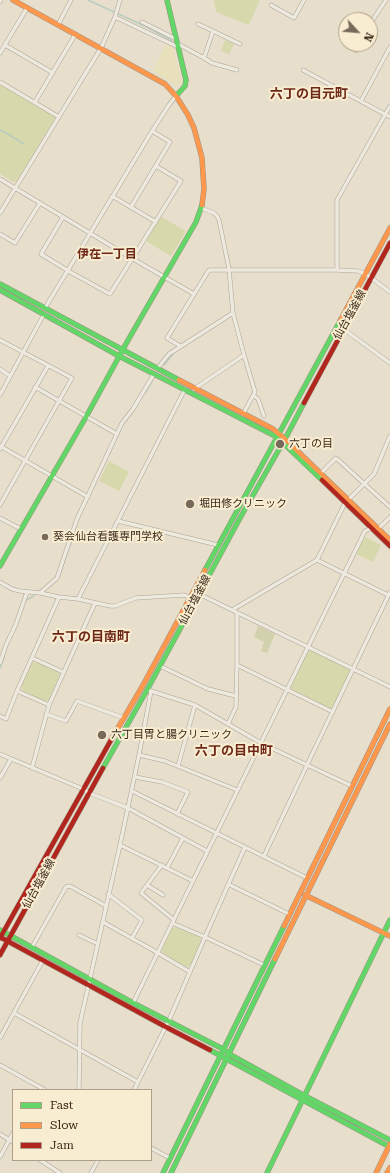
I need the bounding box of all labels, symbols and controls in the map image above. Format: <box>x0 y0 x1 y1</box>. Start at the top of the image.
north arrow <box>338 12 378 52</box>
text: N <box>361 30 376 44</box>
district label: 六丁の目元町 <box>270 86 348 102</box>
district label: 伊在一丁目 <box>77 247 137 261</box>
street label: 仙台塩釜線 <box>331 288 369 342</box>
place label: 六丁の目 <box>289 437 333 451</box>
marker: 六丁の目 <box>274 438 286 450</box>
place label: 堀田修クリニック <box>199 497 287 511</box>
marker: 堀田修クリニック <box>184 498 196 510</box>
place label: 葵会仙台看護専門学校 <box>53 530 163 544</box>
marker: 葵会仙台看護専門学校 <box>40 532 50 542</box>
street label: 仙台塩釜線 <box>176 573 214 627</box>
district label: 六丁の目南町 <box>52 629 130 645</box>
place label: 六丁目胃と腸クリニック <box>111 728 232 742</box>
marker: 六丁目胃と腸クリニック <box>96 729 108 741</box>
district label: 六丁の目中町 <box>195 743 273 759</box>
street label: 仙台塩釜線 <box>20 857 58 911</box>
legend <box>12 1089 152 1161</box>
text: Fast <box>50 1098 73 1112</box>
text: Slow <box>50 1118 78 1132</box>
text: Jam <box>50 1138 74 1152</box>

